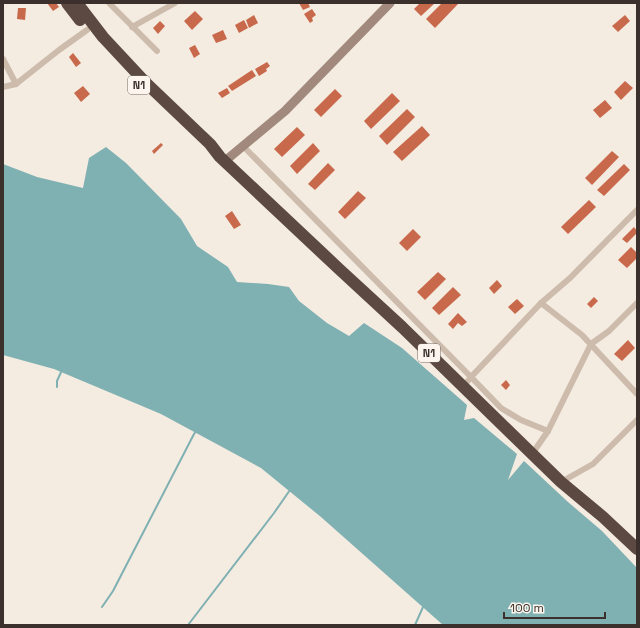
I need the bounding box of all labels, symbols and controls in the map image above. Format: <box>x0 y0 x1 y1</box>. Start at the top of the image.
road number: N1 <box>128 76 150 94</box>
road number: N1 <box>418 344 440 362</box>
scale bar <box>504 594 605 620</box>
text: 100 m <box>510 600 544 616</box>

